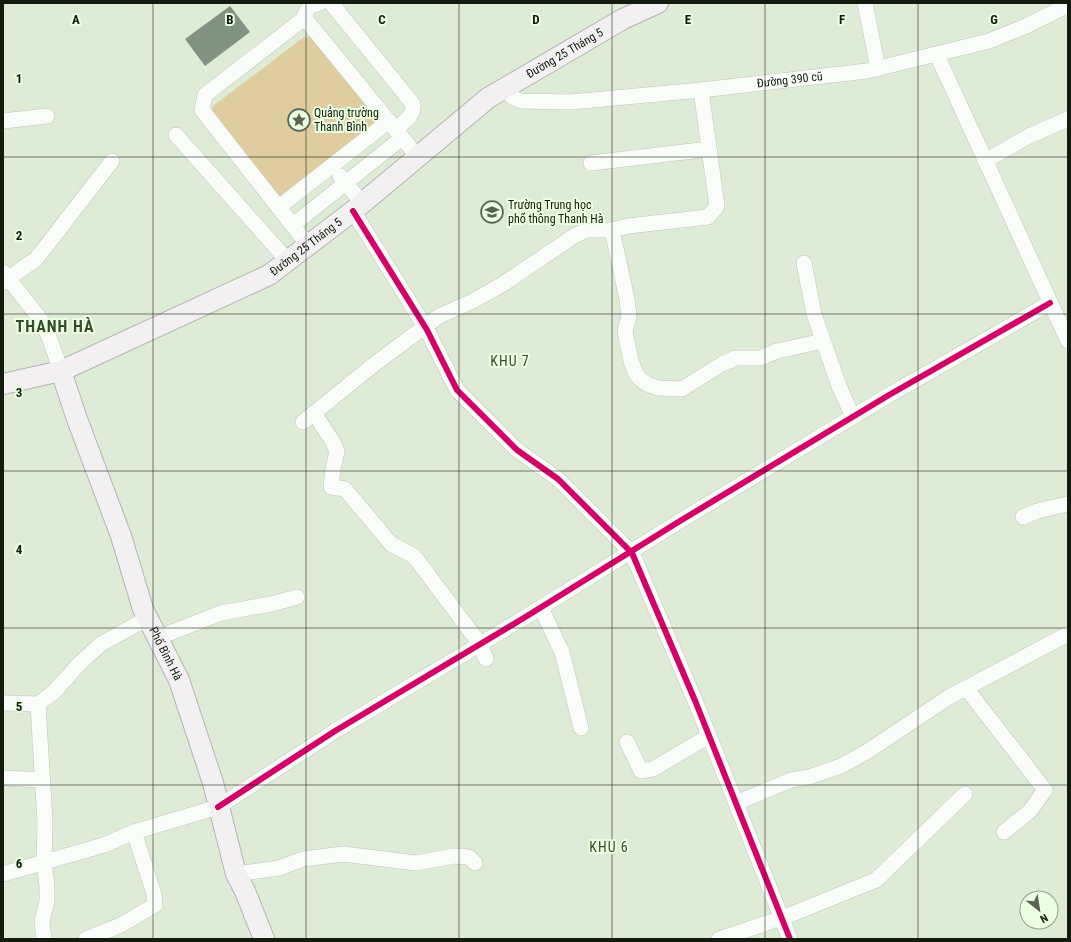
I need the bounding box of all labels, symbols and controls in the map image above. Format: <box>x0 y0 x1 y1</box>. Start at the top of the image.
text: A <box>72 12 80 27</box>
text: B <box>226 12 234 27</box>
text: C <box>378 12 386 27</box>
text: D <box>532 12 540 27</box>
text: E <box>685 12 692 27</box>
text: F <box>839 12 845 27</box>
text: G <box>990 12 998 27</box>
street label: Đường 25 Tháng 5 <box>524 25 606 81</box>
street label: Đường 390 cũ <box>756 69 824 91</box>
text: 1 <box>16 71 22 86</box>
place label: Quảng trường Thanh Bình <box>314 106 379 134</box>
place icon: Quảng trường Thanh Bình <box>286 107 312 133</box>
place label: Trường Trung học phổ thông Thanh Hà <box>508 198 604 226</box>
school or university icon: Trường Trung học phổ thông Thanh Hà <box>479 199 505 225</box>
street label: Đường 25 Tháng 5 <box>267 215 345 279</box>
text: 2 <box>16 228 23 243</box>
district label: THANH HÀ <box>15 317 95 336</box>
district label: KHU 7 <box>490 353 530 369</box>
text: 3 <box>16 385 22 400</box>
text: 4 <box>16 542 23 557</box>
street label: Phố Bình Hà <box>146 625 185 683</box>
text: 5 <box>16 699 23 714</box>
district label: KHU 6 <box>589 839 629 855</box>
text: 6 <box>16 856 23 871</box>
north arrow <box>1019 890 1059 930</box>
text: N <box>1037 911 1050 926</box>

